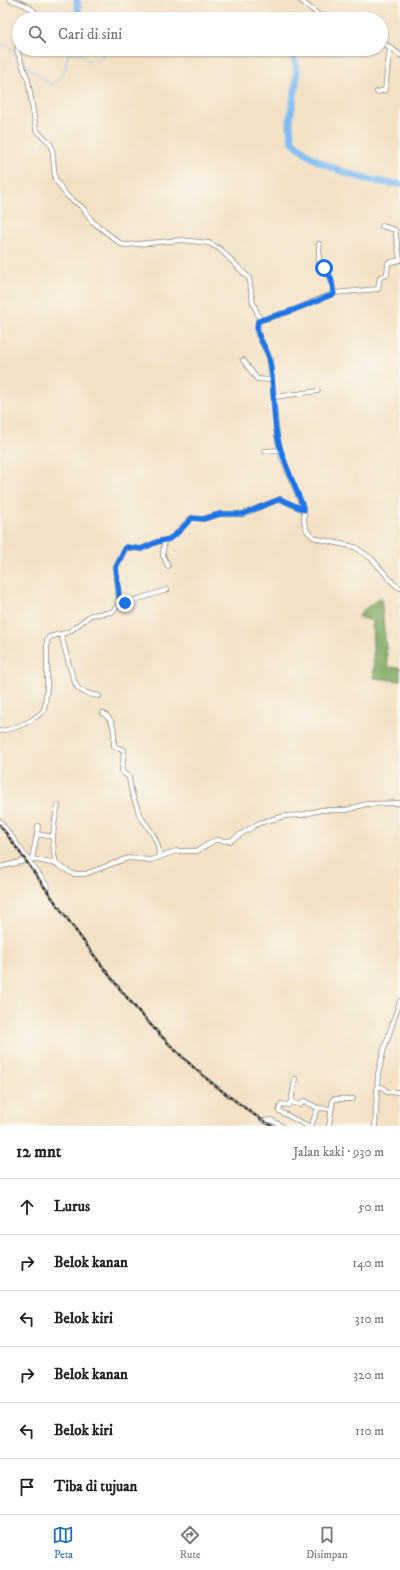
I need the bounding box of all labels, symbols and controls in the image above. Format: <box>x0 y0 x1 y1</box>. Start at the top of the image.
search box <box>12 12 388 56</box>
icon: search <box>26 23 48 45</box>
text: Cari di sini <box>58 25 122 44</box>
route start <box>315 259 333 277</box>
route end <box>116 594 134 612</box>
text: 12 mnt <box>16 1141 61 1163</box>
text: Jalan kaki · 930 m <box>293 1144 384 1160</box>
icon: ahead <box>16 1196 38 1218</box>
text: Lurus <box>54 1197 90 1216</box>
text: 50 m <box>358 1199 384 1215</box>
icon: right <box>16 1252 38 1274</box>
text: Belok kanan <box>54 1253 128 1272</box>
text: 140 m <box>352 1255 384 1271</box>
icon: left <box>16 1308 38 1330</box>
text: Belok kiri <box>54 1309 113 1328</box>
text: 310 m <box>355 1311 384 1327</box>
icon: right <box>16 1364 38 1386</box>
text: Belok kanan <box>54 1365 128 1384</box>
text: 320 m <box>353 1367 384 1383</box>
icon: left <box>16 1420 38 1442</box>
text: Belok kiri <box>54 1421 113 1440</box>
text: 110 m <box>355 1423 384 1439</box>
icon: arrive <box>16 1476 38 1498</box>
text: Tiba di tujuan <box>54 1477 137 1496</box>
tab: Peta <box>52 1524 74 1562</box>
tab: Rute <box>179 1524 201 1562</box>
tab: Disimpan <box>306 1524 348 1562</box>

